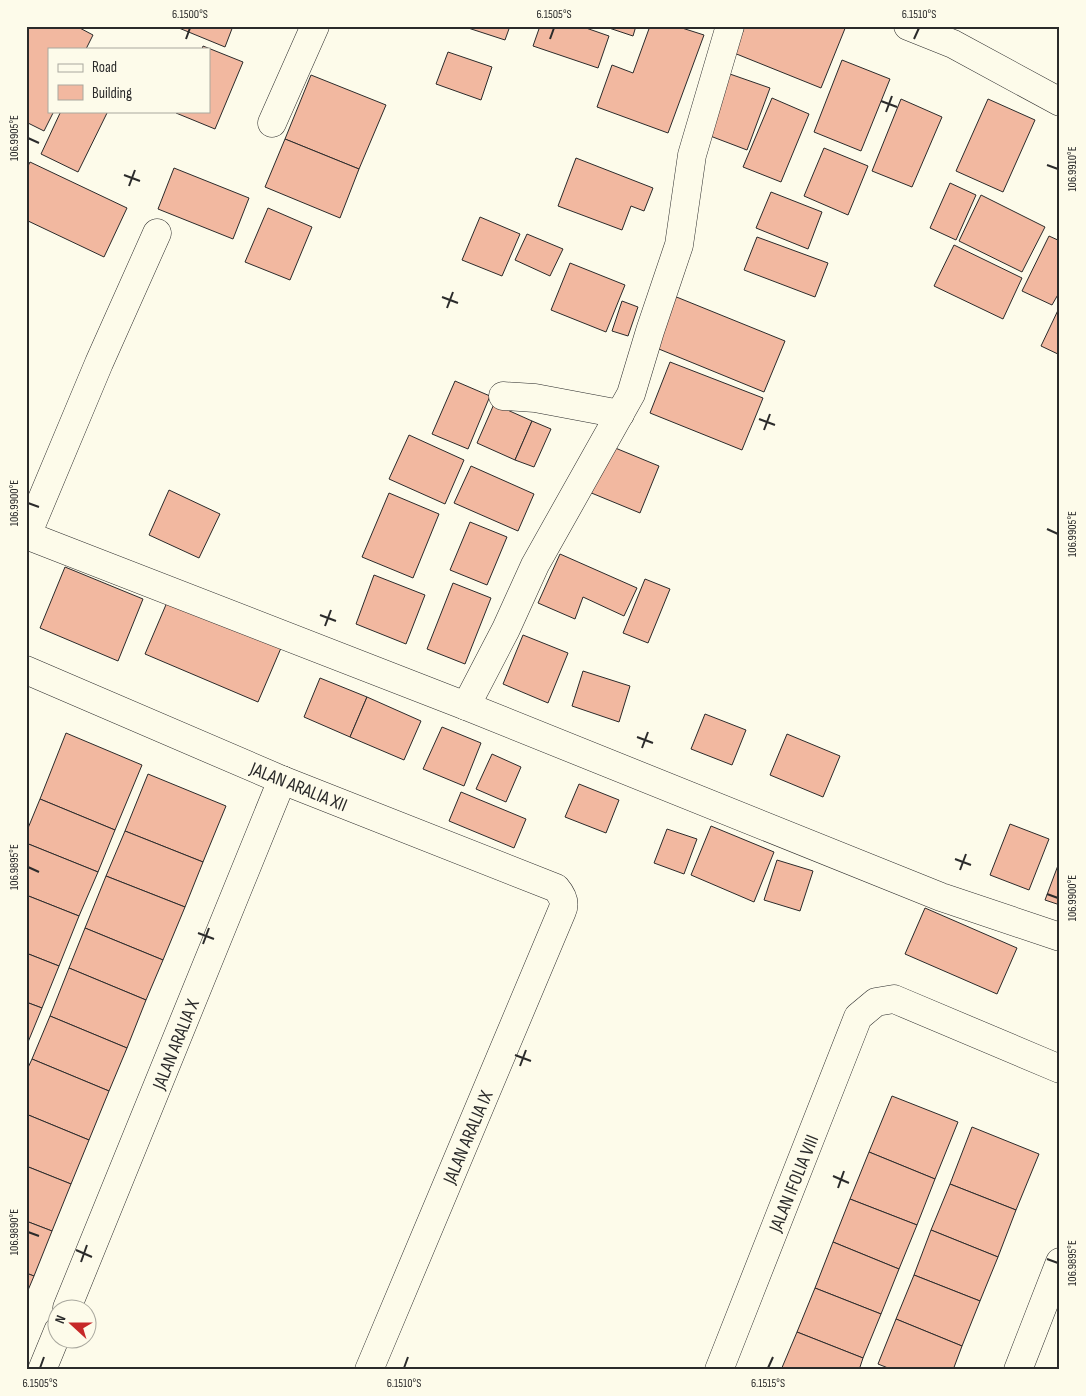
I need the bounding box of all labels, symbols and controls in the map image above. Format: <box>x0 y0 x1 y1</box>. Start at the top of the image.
text: 6.1500°S <box>172 7 208 22</box>
text: 6.1505°S <box>536 7 572 22</box>
text: 6.1510°S <box>902 7 936 22</box>
legend <box>48 48 210 112</box>
text: Road <box>92 58 117 77</box>
text: Building <box>92 84 132 103</box>
text: 106.9905°E <box>7 115 22 161</box>
text: 106.9910°E <box>1065 146 1080 192</box>
text: 106.9900°E <box>7 480 22 526</box>
text: 106.9905°E <box>1065 511 1080 557</box>
street label: JALAN ARALIA XII <box>246 757 350 817</box>
text: 106.9895°E <box>7 844 22 890</box>
text: 106.9900°E <box>1065 875 1080 921</box>
street label: JALAN ARALIA X <box>148 996 205 1094</box>
street label: JALAN ARALIA IX <box>438 1088 498 1189</box>
street label: JALAN IFOLIA VIII <box>764 1132 824 1236</box>
text: 106.9890°E <box>7 1209 22 1255</box>
text: 106.9895°E <box>1065 1240 1080 1286</box>
north arrow <box>48 1298 98 1348</box>
text: N <box>51 1313 70 1326</box>
text: 6.1505°S <box>22 1376 58 1391</box>
text: 6.1510°S <box>387 1376 421 1391</box>
text: 6.1515°S <box>751 1376 785 1391</box>

